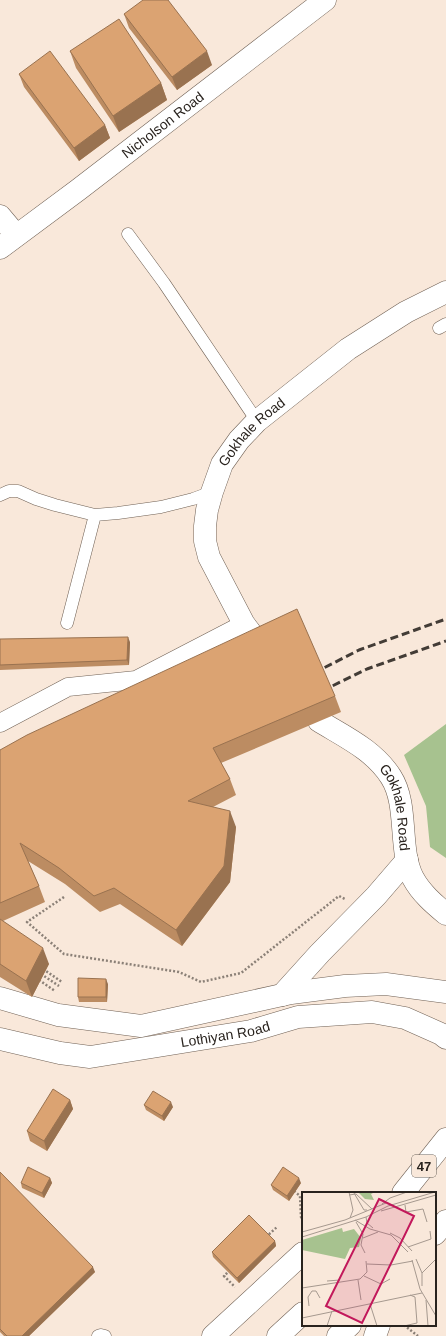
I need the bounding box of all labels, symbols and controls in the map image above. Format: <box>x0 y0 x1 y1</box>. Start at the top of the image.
street label: Nicholson Road <box>119 88 207 161</box>
street label: Gokhale Road <box>215 394 288 469</box>
street label: Gokhale Road <box>376 761 413 852</box>
street label: Lothiyan Road <box>179 1018 272 1050</box>
road number: 47 <box>412 1155 436 1177</box>
inset map <box>302 1192 436 1326</box>

